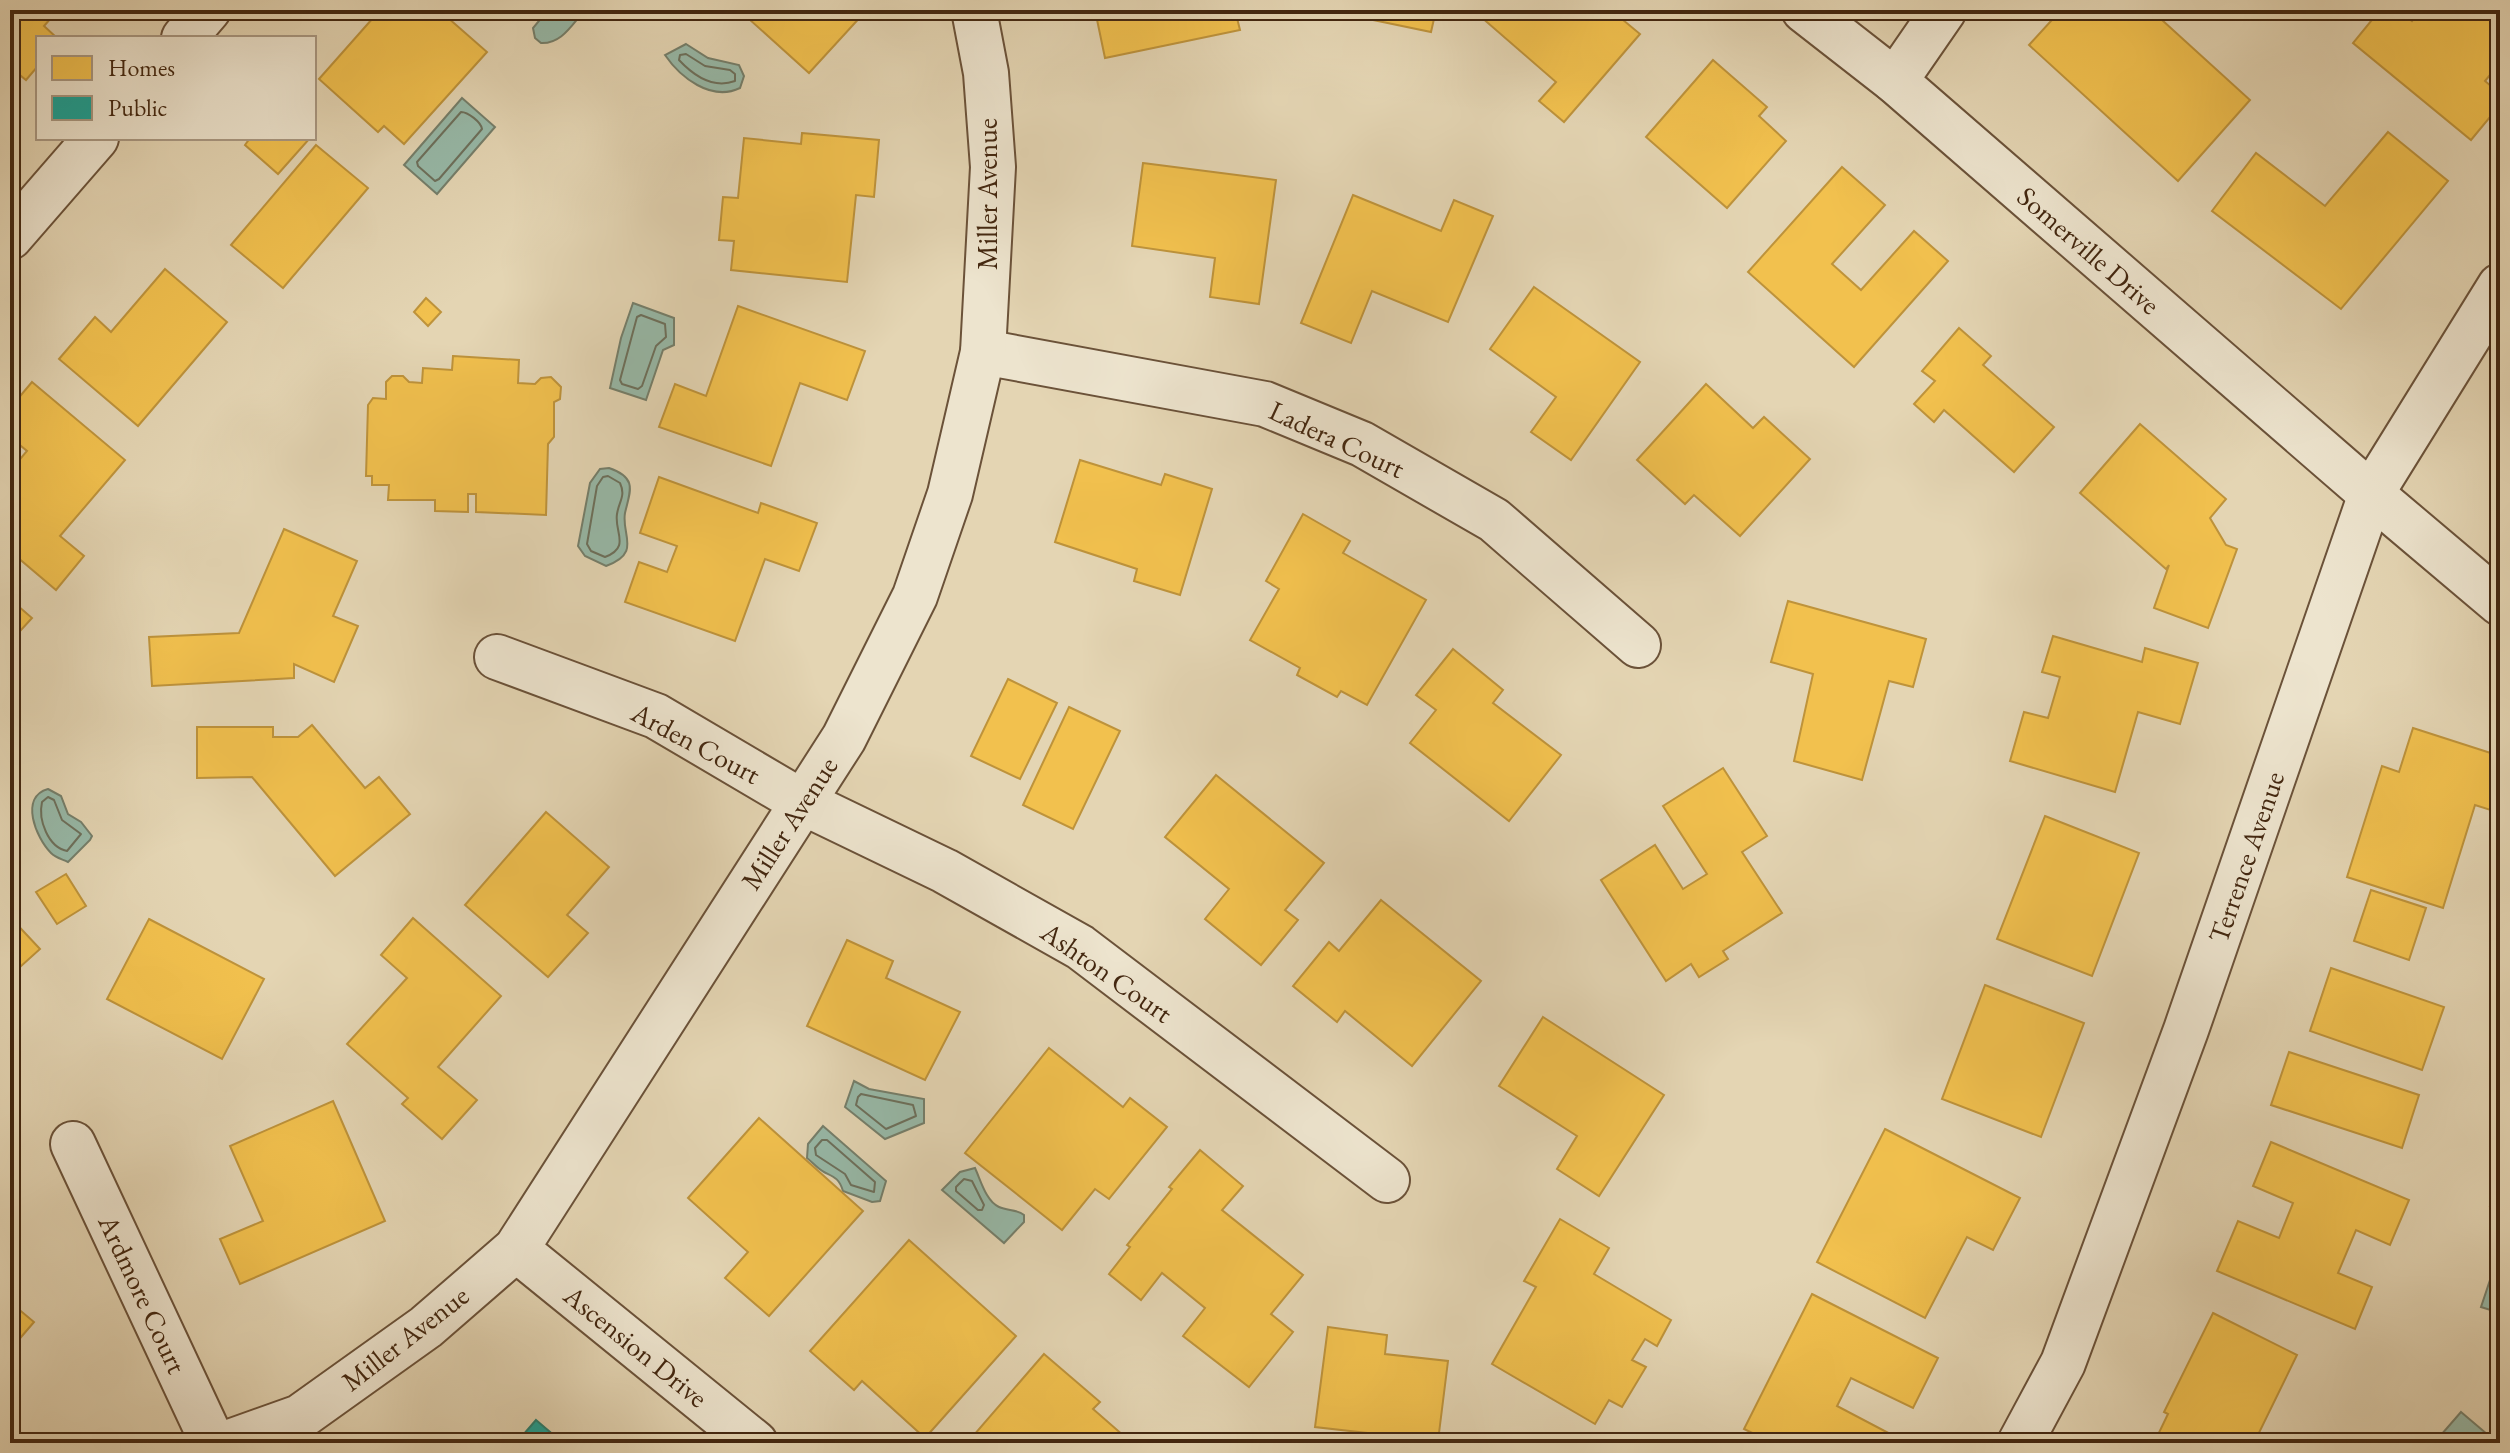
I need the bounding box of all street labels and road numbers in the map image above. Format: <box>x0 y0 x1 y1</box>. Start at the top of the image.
street label: Miller Avenue <box>969 118 1005 270</box>
street label: Somerville Drive <box>2010 178 2168 322</box>
street label: Ladera Court <box>1264 392 1411 486</box>
street label: Arden Court <box>624 694 767 792</box>
street label: Miller Avenue <box>733 749 845 896</box>
street label: Terrence Avenue <box>2200 767 2292 947</box>
street label: Ashton Court <box>1033 913 1180 1031</box>
street label: Ardmore Court <box>90 1208 196 1379</box>
street label: Ascension Drive <box>556 1276 715 1415</box>
street label: Miller Avenue <box>334 1277 476 1399</box>

